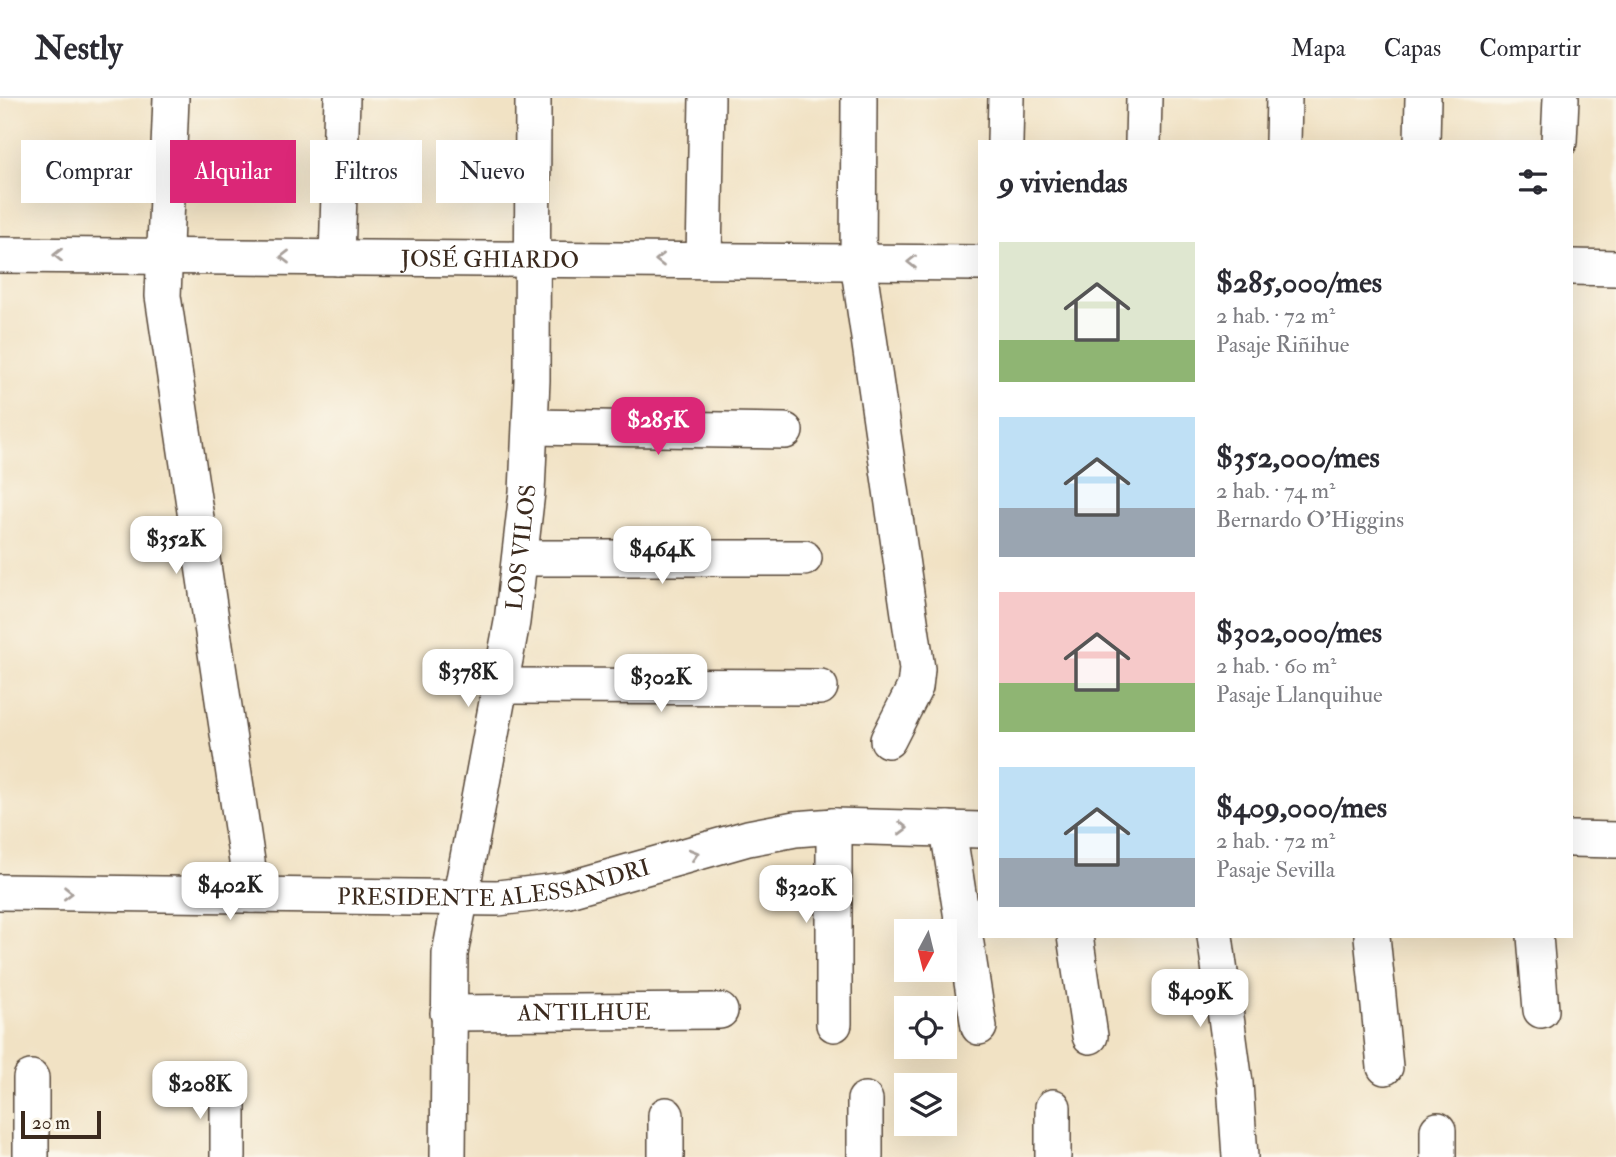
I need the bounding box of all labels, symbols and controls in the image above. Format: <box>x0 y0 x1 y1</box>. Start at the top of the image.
text: Nestly <box>35 28 123 69</box>
text: Mapa <box>1291 33 1346 64</box>
text: Capas <box>1384 33 1441 64</box>
text: Compartir <box>1479 33 1581 64</box>
chip: Comprar <box>21 140 156 203</box>
chip: Alquilar <box>170 140 296 203</box>
chip: Filtros <box>310 140 422 203</box>
chip: Nuevo <box>436 140 549 203</box>
icon: filters <box>1514 163 1552 201</box>
text: 9 viviendas <box>999 164 1128 201</box>
street label: JOSÉ GHIARDO <box>400 244 579 275</box>
one-way arrow <box>52 247 63 263</box>
one-way arrow <box>280 249 290 265</box>
one-way arrow <box>654 252 665 268</box>
one-way arrow <box>906 254 917 270</box>
text: $285,000/mes <box>1216 264 1382 301</box>
icon: home <box>1055 270 1139 354</box>
text: 2 hab. · 72 m² <box>1216 301 1335 330</box>
text: Pasaje Riñihue <box>1216 330 1349 359</box>
pin: $285K <box>609 398 707 457</box>
text: $285K <box>627 405 689 434</box>
text: $352,000/mes <box>1216 439 1380 476</box>
icon: home <box>1055 445 1139 529</box>
text: 2 hab. · 74 m² <box>1216 476 1335 505</box>
street label: LOS VILOS <box>499 484 542 612</box>
text: Bernardo O'Higgins <box>1216 505 1404 534</box>
pin: $352K <box>127 517 225 576</box>
text: $352K <box>146 524 206 553</box>
pin: $464K <box>613 526 711 586</box>
text: $464K <box>629 534 695 563</box>
text: $302,000/mes <box>1216 614 1382 651</box>
icon: home <box>1055 620 1139 704</box>
pin: $378K <box>419 650 517 709</box>
text: 2 hab. · 60 m² <box>1216 651 1337 680</box>
pin: $302K <box>612 654 710 714</box>
text: $378K <box>438 657 498 686</box>
text: $302K <box>630 662 692 691</box>
text: Pasaje Llanquihue <box>1216 680 1383 709</box>
text: $409,000/mes <box>1216 789 1387 826</box>
icon: home <box>1055 795 1139 879</box>
one-way arrow <box>898 820 908 836</box>
text: 2 hab. · 72 m² <box>1216 826 1335 855</box>
one-way arrow <box>688 848 700 862</box>
street label: PRESIDENTE ALESSANDRI <box>337 853 653 913</box>
text: Pasaje Sevilla <box>1216 855 1335 884</box>
pin: $402K <box>181 862 279 922</box>
pin: $320K <box>757 866 855 925</box>
text: $402K <box>198 870 262 899</box>
text: $320K <box>775 873 837 902</box>
one-way arrow <box>63 885 74 901</box>
north arrow <box>894 919 957 982</box>
map controls <box>894 919 957 1136</box>
pin: $409K <box>1151 970 1249 1029</box>
text: $409K <box>1167 977 1233 1006</box>
button: locate <box>894 996 957 1059</box>
street label: ANTILHUE <box>516 998 651 1027</box>
pin: $208K <box>151 1062 249 1121</box>
text: $208K <box>168 1069 232 1098</box>
button: layers <box>894 1073 957 1136</box>
scale bar <box>21 1108 102 1140</box>
text: 20 m <box>32 1111 70 1135</box>

